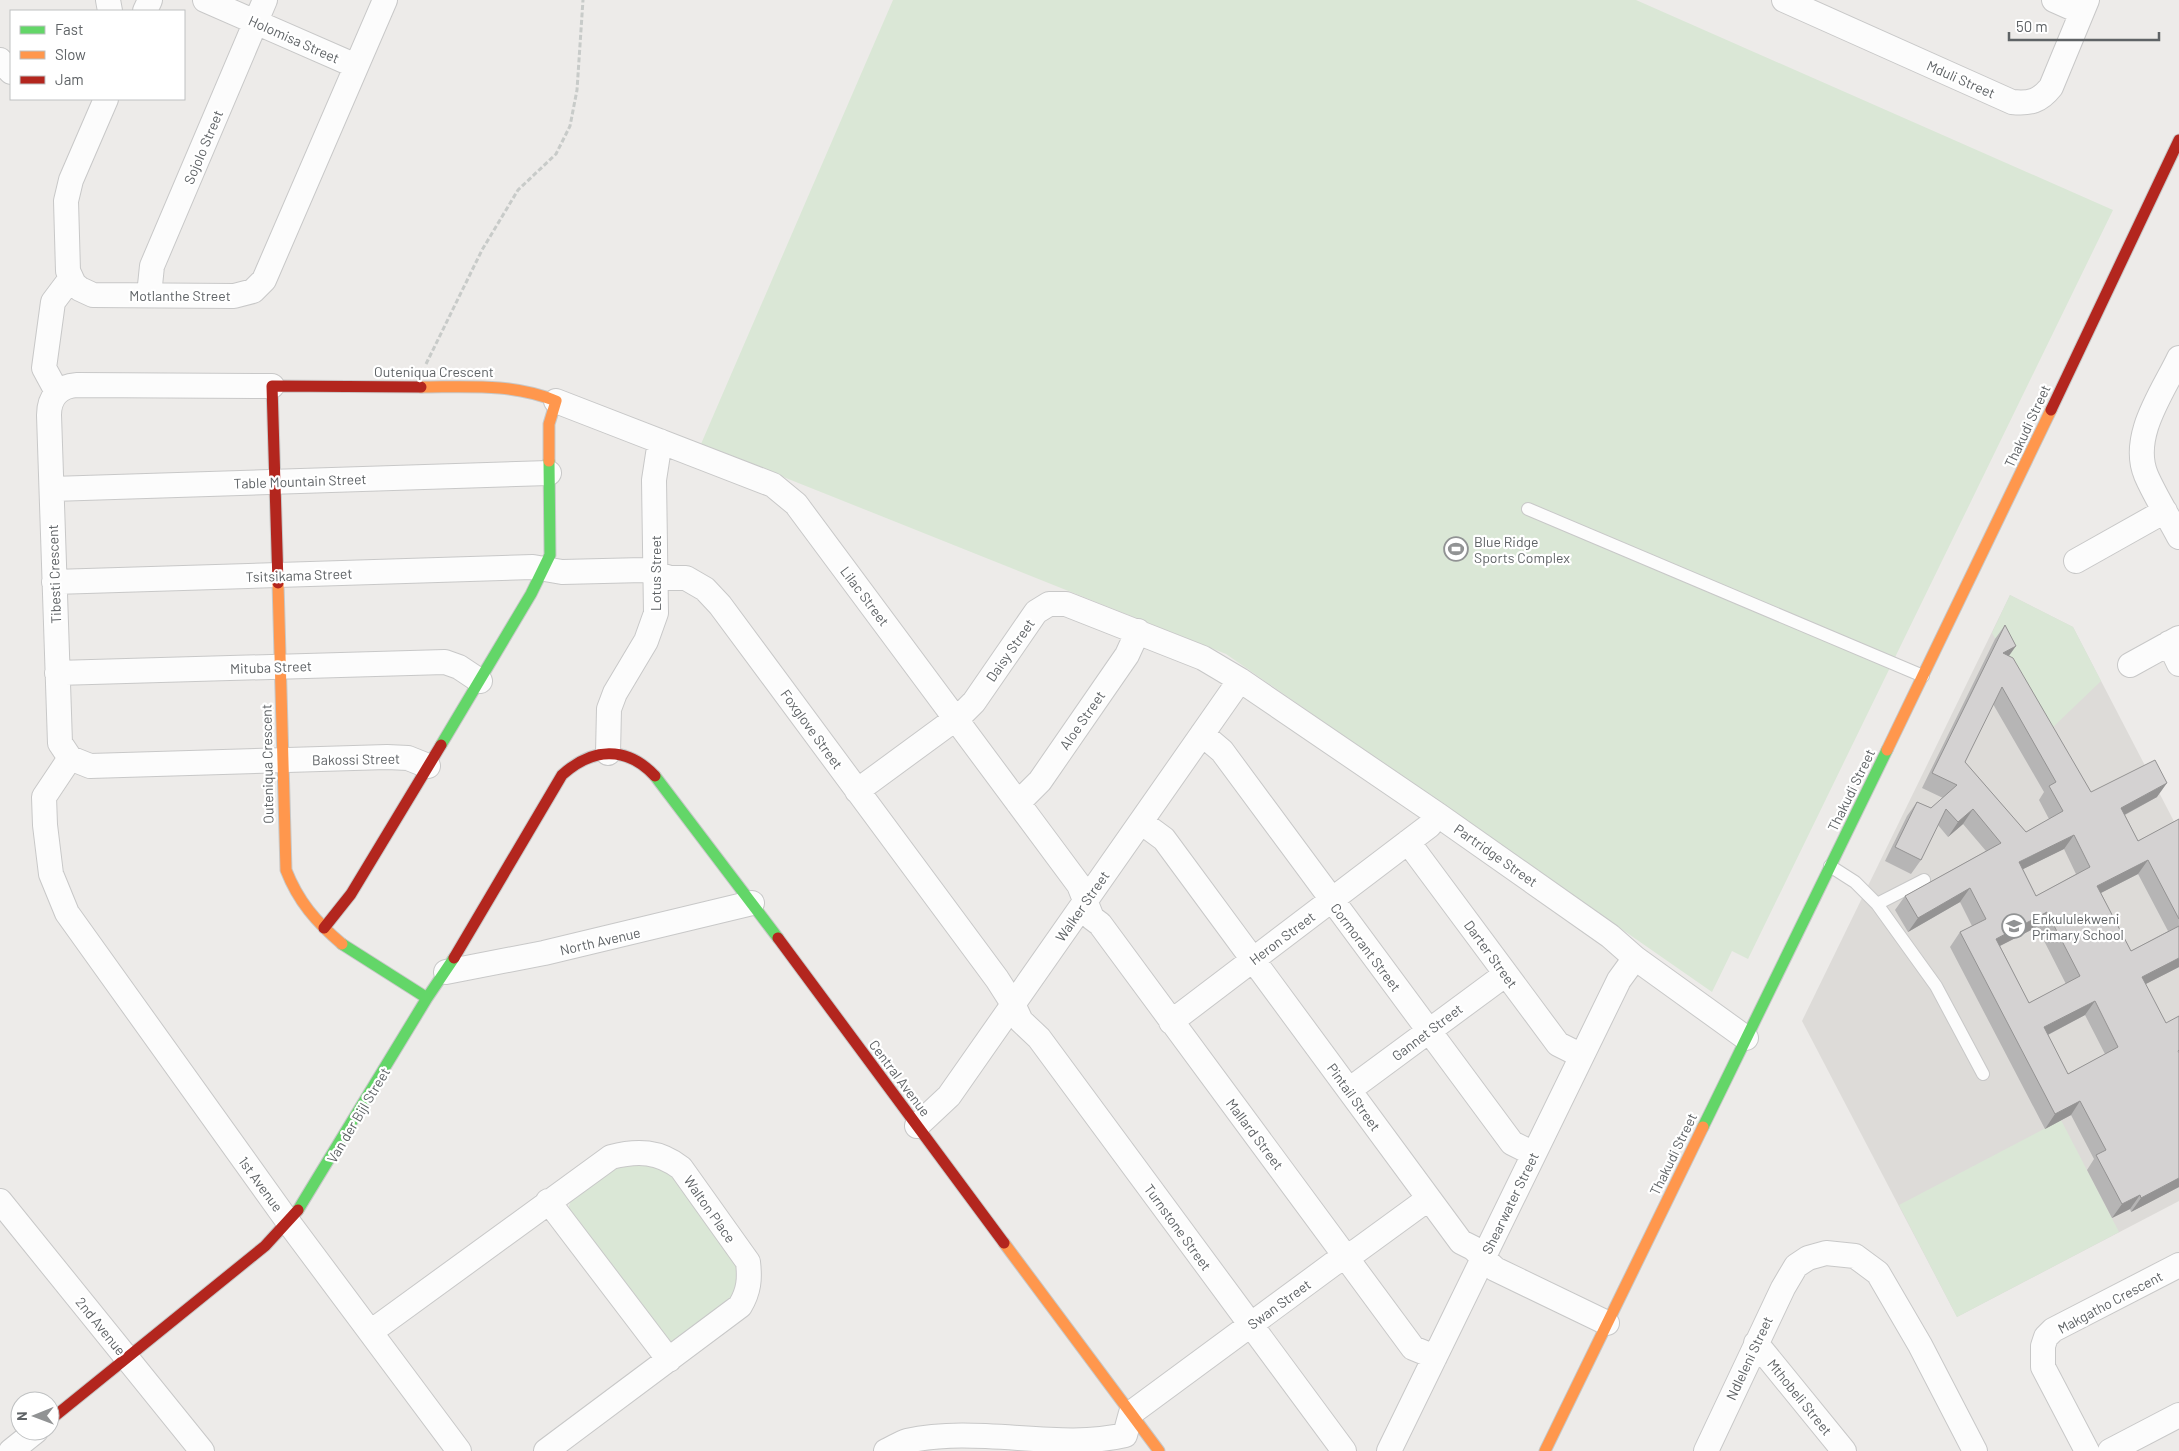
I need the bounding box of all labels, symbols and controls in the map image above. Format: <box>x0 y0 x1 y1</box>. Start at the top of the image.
legend <box>10 10 185 100</box>
scale bar <box>2009 10 2159 42</box>
street label: Holomisa Street <box>246 11 342 67</box>
text: 50 m <box>2016 17 2048 35</box>
text: Fast <box>55 20 83 38</box>
text: Slow <box>55 45 86 63</box>
street label: Mduli Street <box>1924 56 1998 102</box>
text: Jam <box>55 70 84 88</box>
street label: Sojolo Street <box>180 107 226 187</box>
street label: Motlanthe Street <box>129 287 231 304</box>
street label: Outeniqua Crescent <box>374 363 494 380</box>
street label: Thakudi Street <box>2000 382 2054 470</box>
street label: Table Mountain Street <box>233 470 367 492</box>
street label: Tibesti Crescent <box>44 524 64 624</box>
place label: Blue Ridge Sports Complex <box>1474 533 1570 566</box>
street label: Lotus Street <box>647 535 664 611</box>
sports icon: Blue Ridge Sports Complex <box>1443 536 1469 562</box>
street label: Lilac Street <box>837 563 893 629</box>
street label: Tsitsikama Street <box>245 565 353 585</box>
street label: Daisy Street <box>982 615 1038 685</box>
street label: Mituba Street <box>230 657 312 677</box>
street label: Foxglove Street <box>777 686 847 772</box>
street label: Aloe Street <box>1056 687 1108 753</box>
street label: Outeniqua Crescent <box>257 704 277 824</box>
street label: Thakudi Street <box>1824 746 1878 834</box>
street label: Bakossi Street <box>312 750 400 768</box>
street label: Partridge Street <box>1451 820 1541 890</box>
street label: Walker Street <box>1051 867 1113 945</box>
street label: Cormorant Street <box>1327 899 1405 995</box>
street label: Heron Street <box>1246 908 1318 968</box>
place label: Enkululekweni Primary School <box>2032 910 2124 943</box>
school or university icon: Enkululekweni Primary School <box>2001 913 2027 939</box>
street label: Darter Street <box>1461 917 1521 991</box>
street label: North Avenue <box>558 923 642 959</box>
street label: Gannet Street <box>1388 1000 1466 1064</box>
street label: Central Avenue <box>866 1036 934 1120</box>
street label: Pintail Street <box>1324 1060 1384 1134</box>
street label: Van der Bijl Street <box>323 1064 393 1166</box>
street label: Mallard Street <box>1223 1095 1287 1173</box>
street label: Thakudi Street <box>1646 1110 1700 1198</box>
street label: Shearwater Street <box>1478 1149 1542 1257</box>
street label: 1st Avenue <box>235 1153 287 1215</box>
street label: Walton Place <box>681 1172 739 1246</box>
street label: Turnstone Street <box>1141 1180 1215 1274</box>
street label: Makgatho Crescent <box>2055 1267 2165 1337</box>
street label: Swan Street <box>1244 1275 1314 1333</box>
street label: 2nd Avenue <box>72 1293 130 1359</box>
street label: Ndleleni Street <box>1722 1313 1776 1403</box>
street label: Mthobeli Street <box>1764 1356 1836 1438</box>
north arrow <box>10 1391 60 1441</box>
text: N <box>13 1411 30 1421</box>

